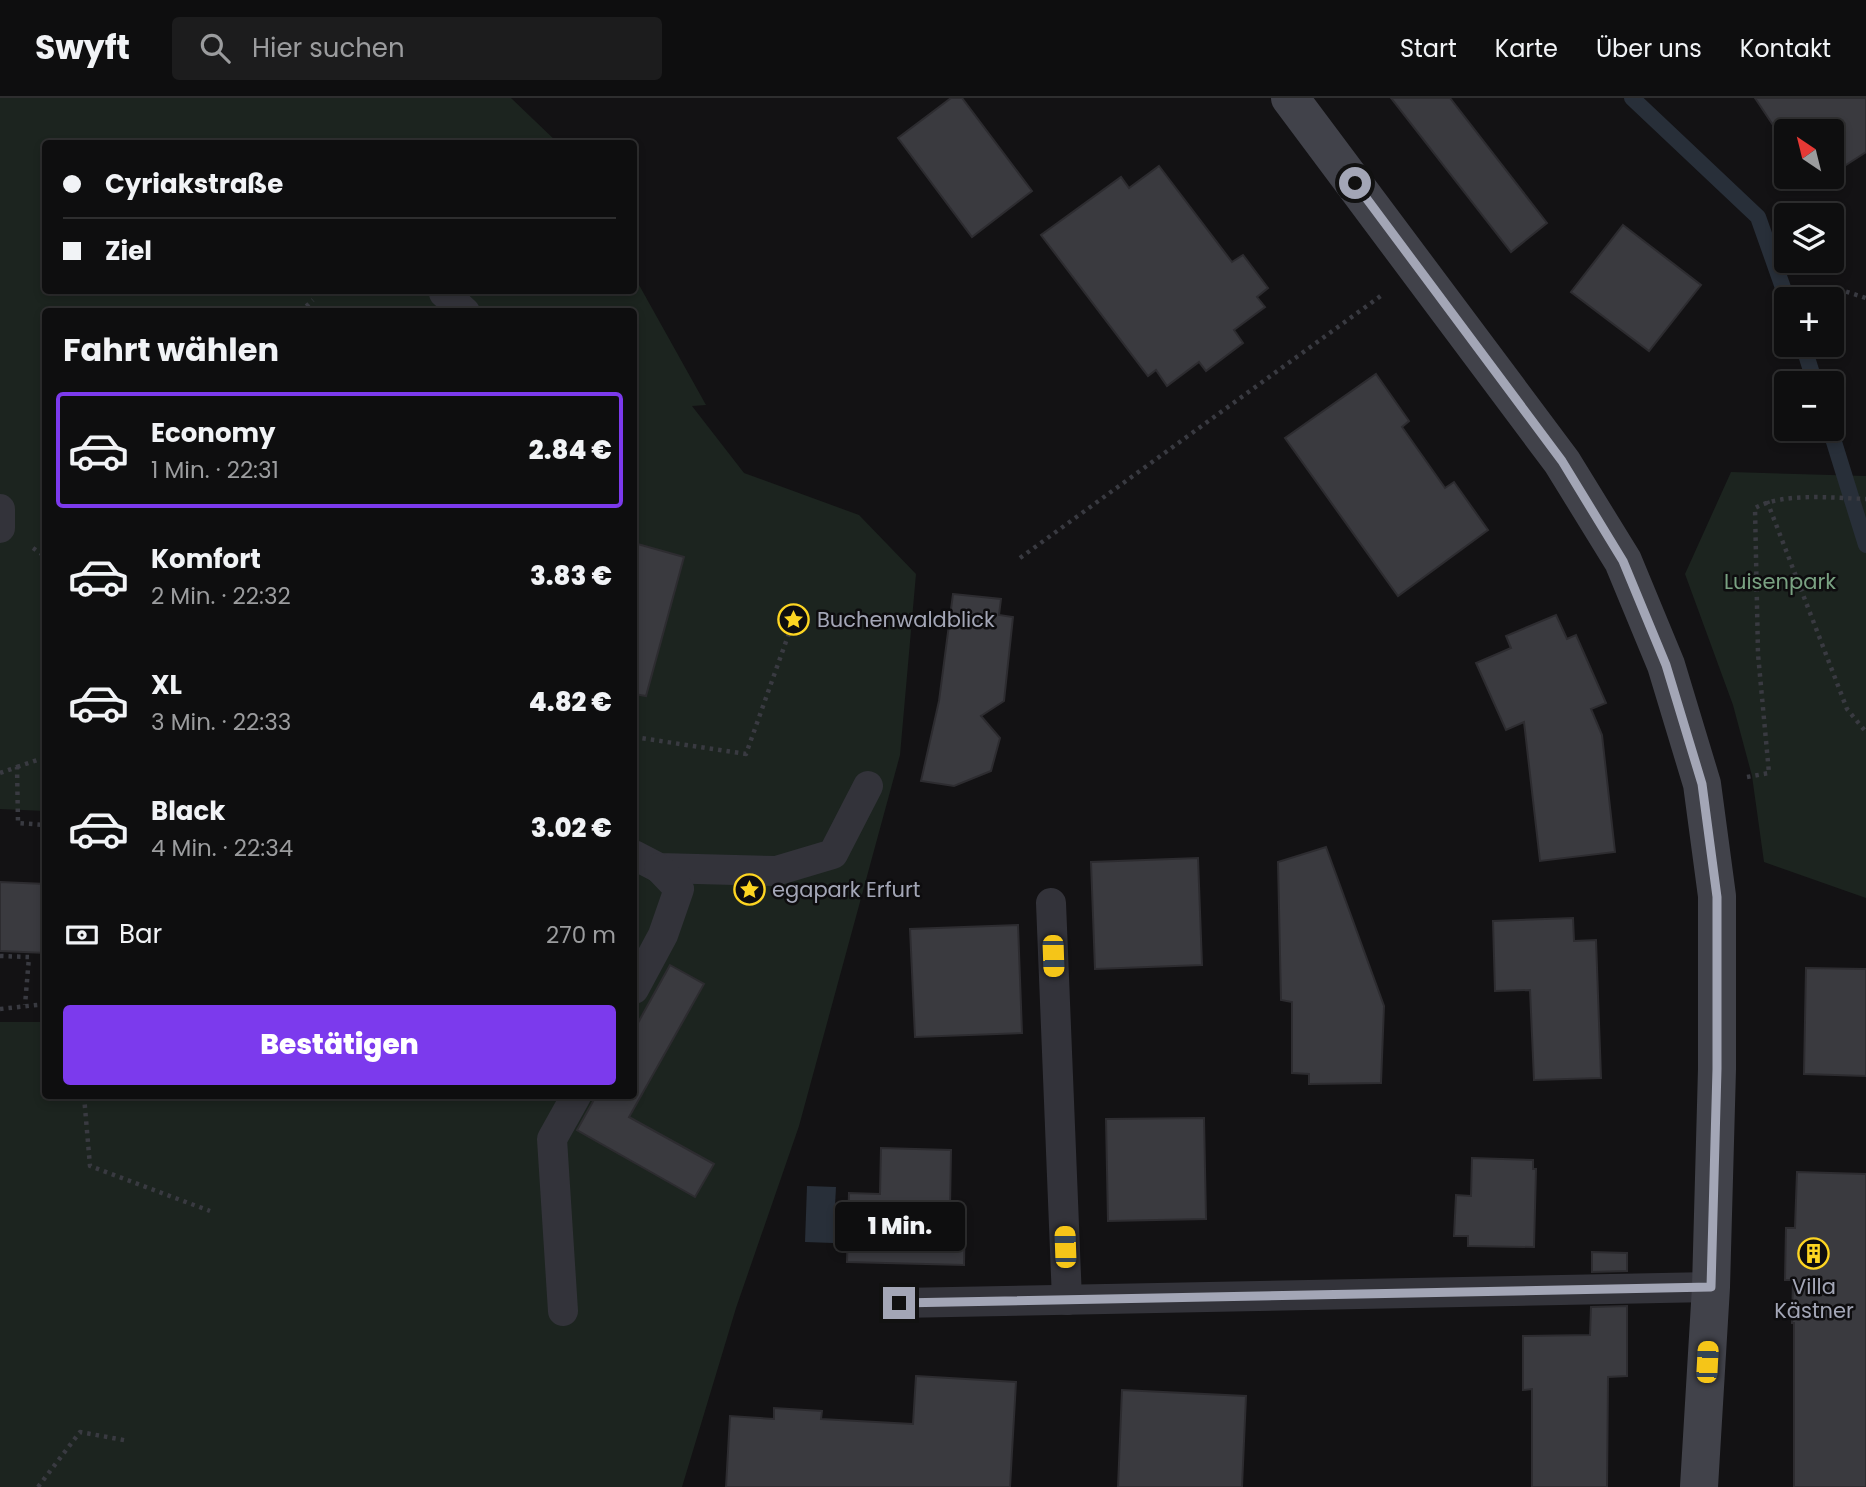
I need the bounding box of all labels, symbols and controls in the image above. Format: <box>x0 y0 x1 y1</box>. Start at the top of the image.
search box <box>172 17 662 80</box>
text: Swyft <box>35 24 130 71</box>
icon: search <box>196 29 234 67</box>
text: Hier suchen <box>252 30 405 66</box>
text: Start <box>1400 32 1457 65</box>
text: Karte <box>1495 32 1558 65</box>
text: Über uns <box>1596 32 1702 65</box>
text: Kontakt <box>1740 32 1831 65</box>
north arrow <box>1774 119 1844 189</box>
map controls <box>1774 119 1844 441</box>
text: Cyriakstraße <box>105 166 283 202</box>
route start <box>1339 167 1371 199</box>
button: layers <box>1774 203 1844 273</box>
text: Ziel <box>105 233 152 269</box>
button: + <box>1774 287 1844 357</box>
text: Fahrt wählen <box>63 327 279 372</box>
button: − <box>1774 371 1844 441</box>
text: Economy <box>151 415 275 451</box>
icon: car <box>67 419 130 482</box>
text: 2.84 € <box>529 432 612 468</box>
text: 1 Min. · 22:31 <box>151 454 279 486</box>
text: Komfort <box>151 541 261 577</box>
icon: car <box>67 545 130 608</box>
text: 3.83 € <box>530 558 612 594</box>
park label: Luisenpark <box>1724 567 1836 596</box>
text: 2 Min. · 22:32 <box>151 580 291 612</box>
place icon: Buchenwaldblick <box>777 602 811 636</box>
place label: Buchenwaldblick <box>817 605 995 634</box>
text: XL <box>151 667 182 703</box>
icon: car <box>67 671 130 734</box>
text: 4.82 € <box>529 684 612 720</box>
text: 3 Min. · 22:33 <box>151 706 291 738</box>
text: Black <box>151 793 225 829</box>
icon: car <box>67 797 130 860</box>
text: 3.02 € <box>531 810 612 846</box>
text: 4 Min. · 22:34 <box>151 832 293 864</box>
place icon: egapark Erfurt <box>732 872 766 906</box>
place label: egapark Erfurt <box>772 875 921 904</box>
icon: cash <box>63 916 101 954</box>
text: Bar <box>119 916 162 952</box>
text: 270 m <box>546 919 616 951</box>
car <box>1042 935 1065 977</box>
button: Bestätigen <box>63 1005 616 1085</box>
callout: 1 Min. <box>834 1202 964 1250</box>
text: 1 Min. <box>868 1210 932 1242</box>
car <box>1054 1226 1077 1268</box>
building icon: Villa Kästner <box>1797 1237 1831 1271</box>
place label: Villa Kästner <box>1774 1272 1854 1325</box>
route end <box>883 1287 915 1319</box>
car <box>1696 1340 1719 1384</box>

